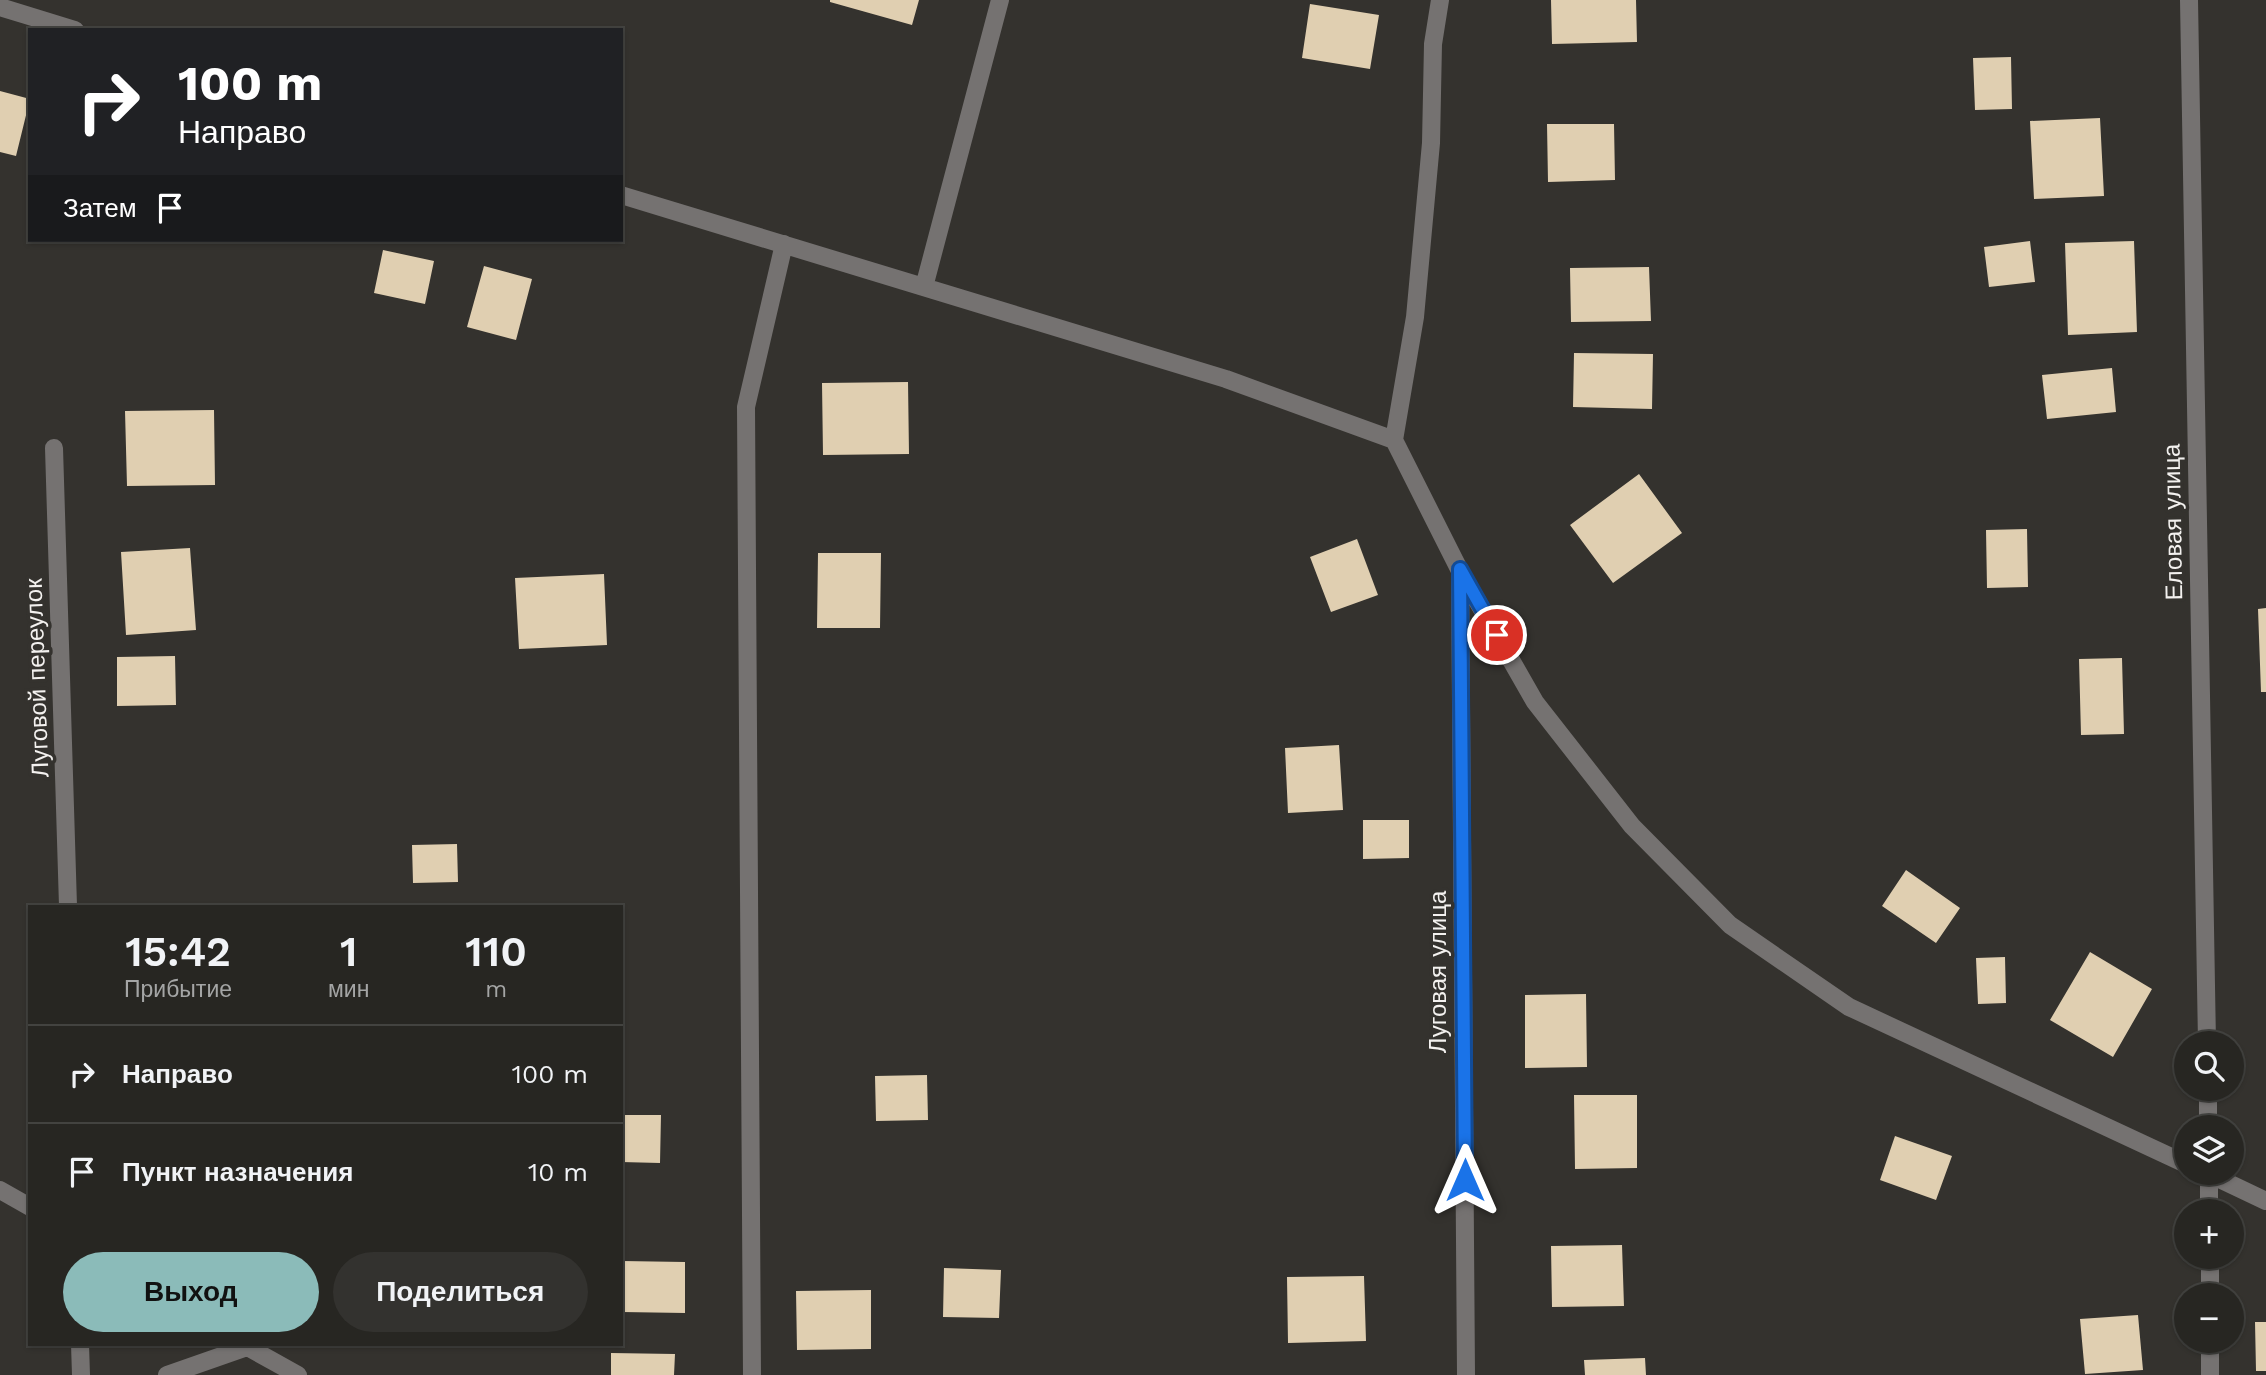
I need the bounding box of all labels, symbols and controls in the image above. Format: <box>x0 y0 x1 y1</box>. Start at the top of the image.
text: 100 m <box>178 54 322 112</box>
icon: right <box>63 56 154 147</box>
text: Направо <box>178 113 306 151</box>
icon: arrive <box>151 189 189 227</box>
text: Затем <box>63 193 137 223</box>
street label: Еловая улица <box>2158 443 2188 601</box>
street label: Луговой переулок <box>20 577 54 778</box>
pin <box>1467 605 1527 665</box>
icon: arrive <box>1478 616 1516 654</box>
street label: Луговая улица <box>1424 890 1452 1053</box>
text: 15:42 <box>125 927 231 976</box>
text: 1 <box>340 927 357 976</box>
text: 110 <box>465 927 527 976</box>
text: Прибытие <box>124 976 232 1003</box>
text: мин <box>328 976 369 1003</box>
text: m <box>485 976 507 1003</box>
map controls <box>2174 1031 2244 1353</box>
button: search <box>2174 1031 2244 1101</box>
icon: right <box>63 1055 101 1093</box>
text: Направо <box>122 1059 233 1089</box>
text: 100 m <box>512 1059 588 1089</box>
button: layers <box>2174 1115 2244 1185</box>
position arrow <box>1428 1143 1502 1217</box>
icon: arrive <box>63 1153 101 1191</box>
text: Пункт назначения <box>122 1157 353 1187</box>
text: 10 m <box>528 1157 588 1187</box>
button: + <box>2174 1199 2244 1269</box>
button: Выход <box>63 1252 319 1332</box>
button: Поделиться <box>333 1252 588 1332</box>
button: − <box>2174 1283 2244 1353</box>

